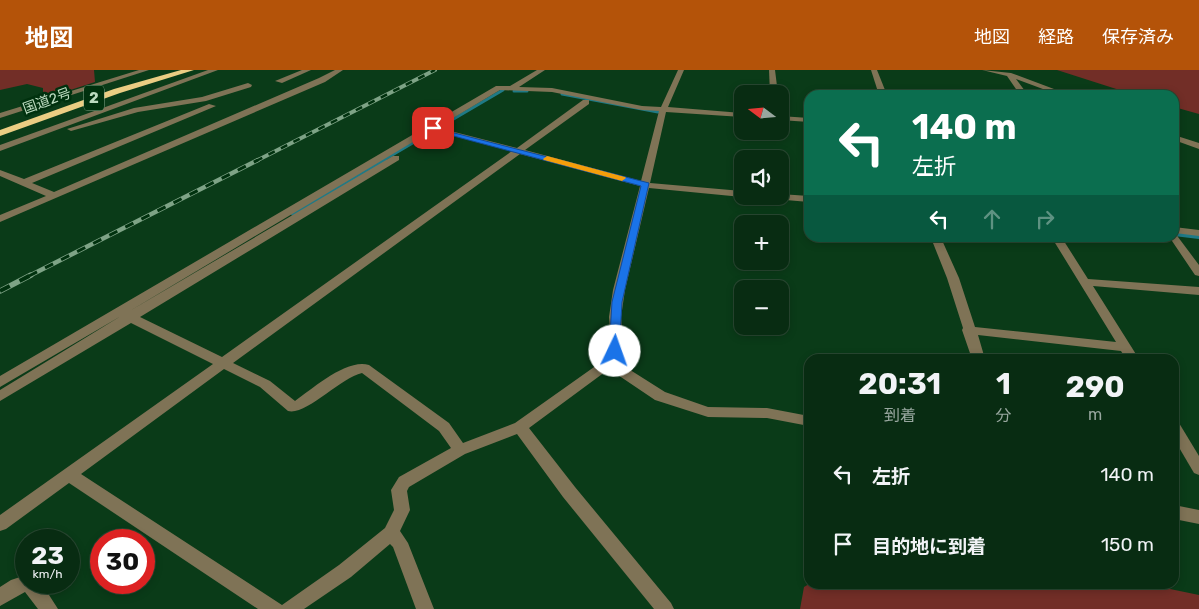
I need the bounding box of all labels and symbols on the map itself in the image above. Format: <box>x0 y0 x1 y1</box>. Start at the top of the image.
street label: 国道2号 <box>20 84 74 118</box>
road number: 2 <box>84 85 104 110</box>
north arrow <box>734 85 789 140</box>
pin <box>412 107 454 149</box>
position arrow <box>588 324 640 376</box>
speed limit sign: 30 <box>90 529 155 594</box>

